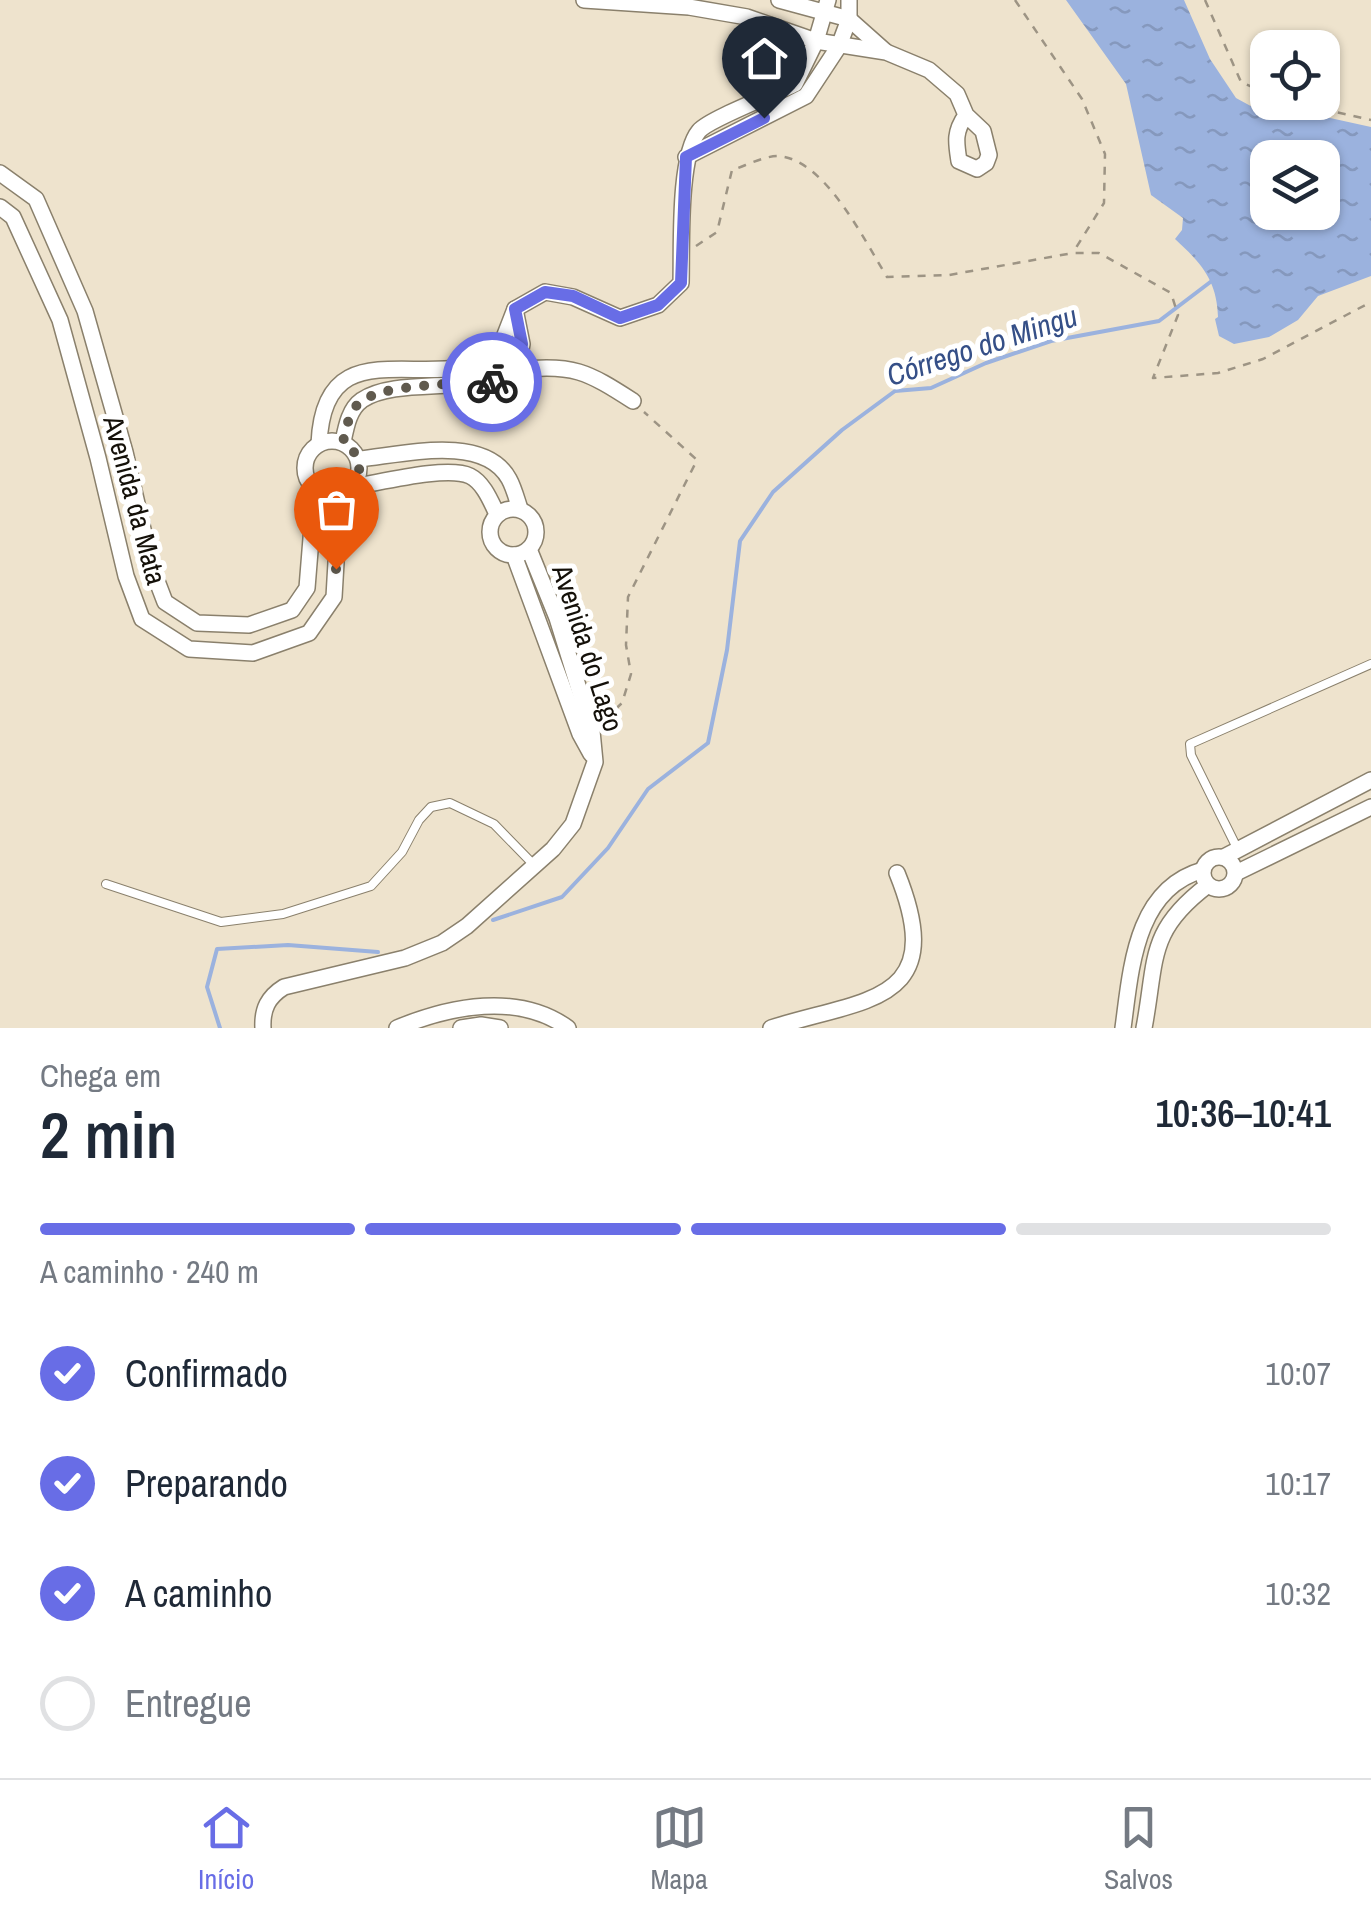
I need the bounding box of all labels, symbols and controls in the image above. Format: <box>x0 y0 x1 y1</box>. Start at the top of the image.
pin <box>722 16 807 119</box>
map controls <box>1250 30 1340 230</box>
button: locate <box>1250 30 1340 120</box>
icon: home <box>737 31 792 86</box>
button: layers <box>1250 140 1340 230</box>
water label: Córrego do Mingu <box>881 295 1082 395</box>
courier <box>442 332 542 432</box>
icon: bike <box>465 355 520 410</box>
street label: Avenida da Mata <box>94 410 176 589</box>
pin <box>294 467 379 570</box>
icon: bag <box>309 482 364 537</box>
street label: Avenida do Lago <box>543 559 633 736</box>
text: Chega em <box>40 1054 161 1097</box>
text: 10:36–10:41 <box>1155 1088 1331 1139</box>
text: 2 min <box>40 1091 177 1178</box>
text: A caminho · 240 m <box>40 1250 259 1293</box>
icon: check <box>40 1346 95 1401</box>
text: Confirmado <box>125 1348 288 1399</box>
text: 10:07 <box>1265 1352 1331 1395</box>
icon: check <box>40 1456 95 1511</box>
text: Preparando <box>125 1458 288 1509</box>
text: 10:17 <box>1265 1462 1331 1505</box>
icon: check <box>40 1566 95 1621</box>
text: A caminho <box>125 1568 272 1619</box>
text: 10:32 <box>1265 1572 1331 1615</box>
text: Entregue <box>125 1678 251 1729</box>
tab: Início <box>198 1800 254 1898</box>
tab: Mapa <box>650 1800 708 1898</box>
tab: Salvos <box>1104 1800 1173 1898</box>

